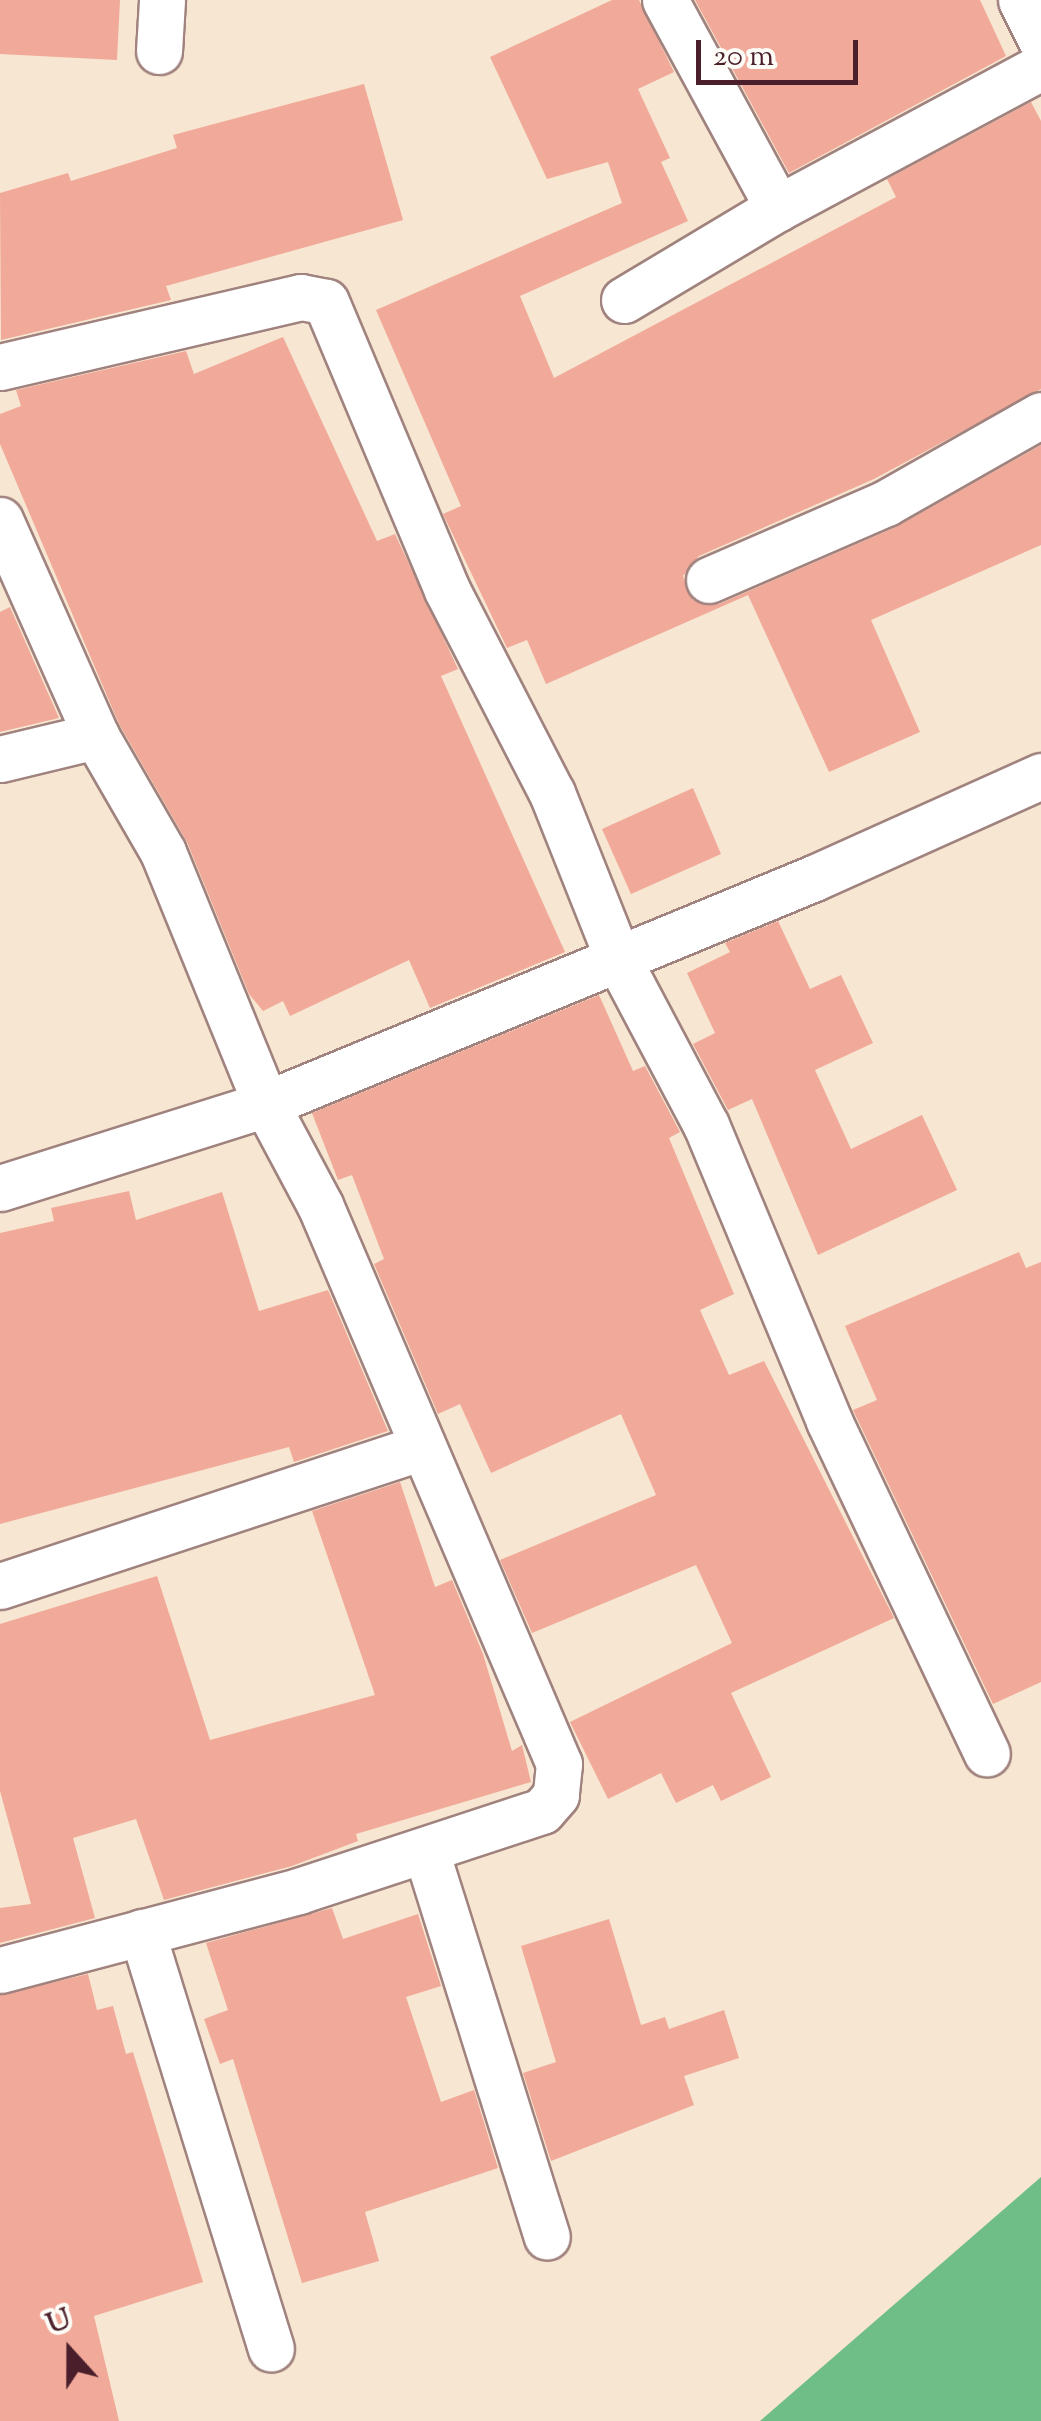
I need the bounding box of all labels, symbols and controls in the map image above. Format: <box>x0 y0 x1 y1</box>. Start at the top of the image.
scale bar <box>701 20 864 82</box>
text: 20 m <box>713 36 774 79</box>
text: U <box>41 2300 77 2346</box>
north arrow <box>20 2301 120 2401</box>

